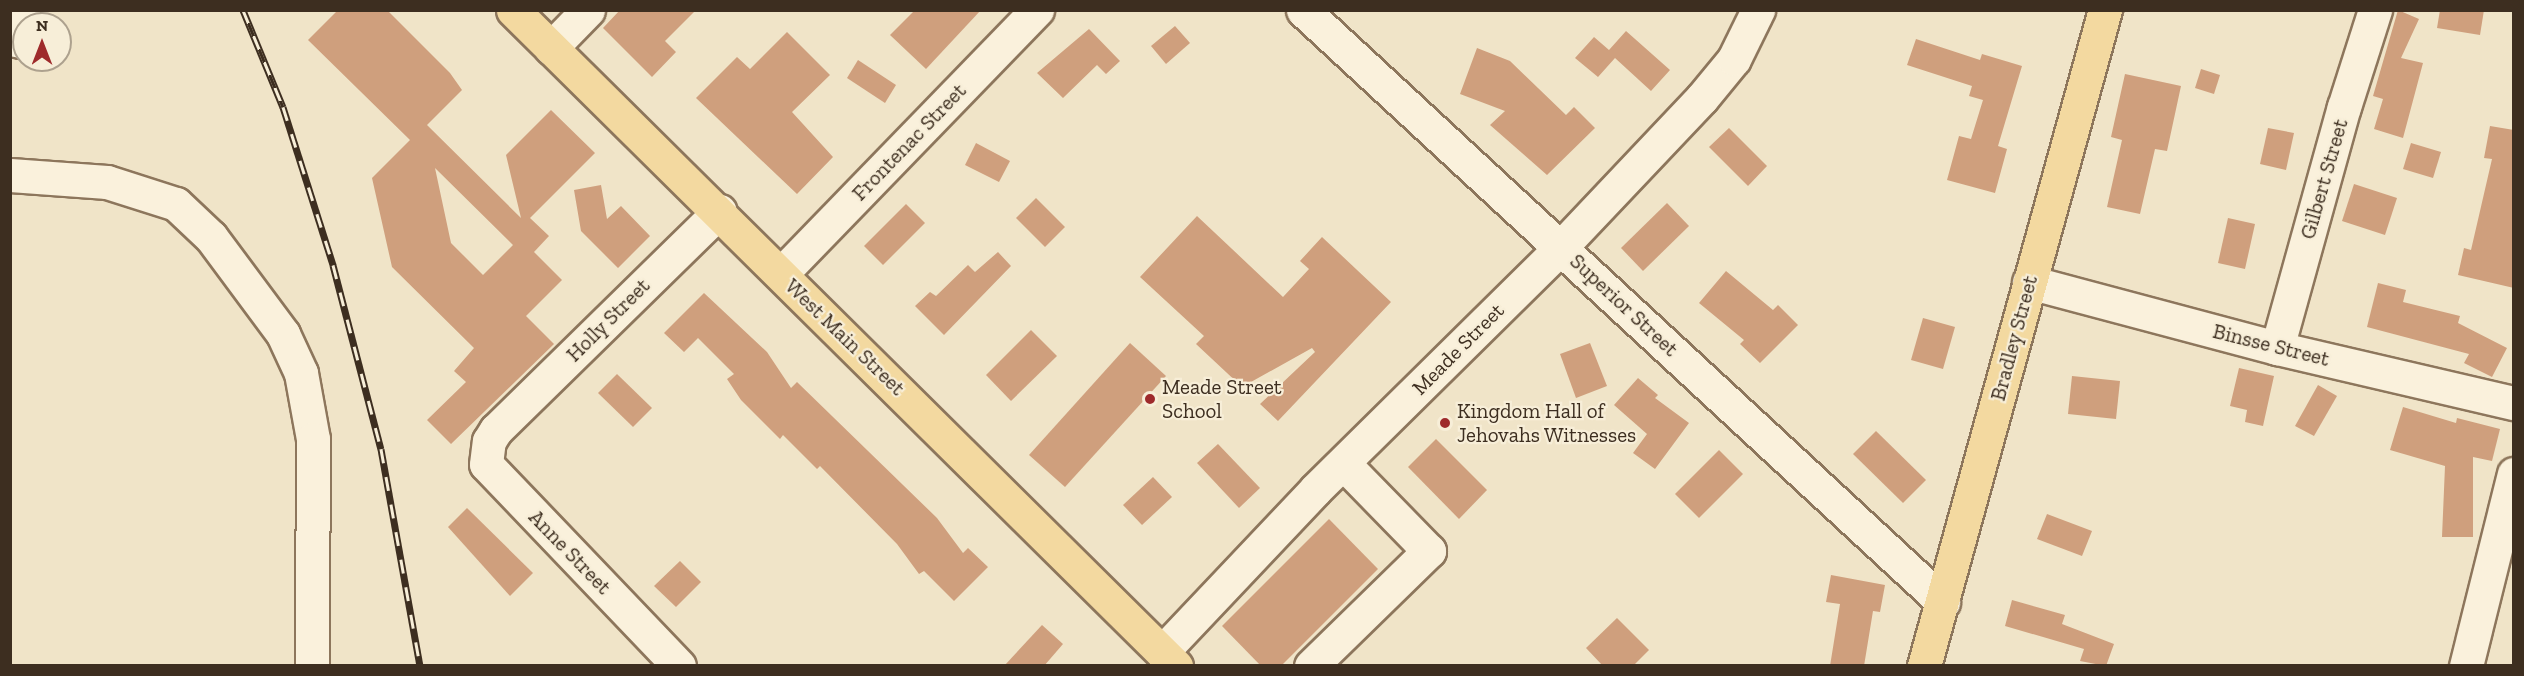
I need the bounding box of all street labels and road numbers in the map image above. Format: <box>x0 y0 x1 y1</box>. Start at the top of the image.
street label: Frontenac Street <box>847 78 971 206</box>
street label: Gilbert Street <box>2295 116 2353 242</box>
street label: Superior Street <box>1565 248 1683 362</box>
street label: Bradley Street <box>1985 272 2043 404</box>
street label: Holly Street <box>561 273 655 367</box>
street label: West Main Street <box>780 273 910 401</box>
street label: Meade Street <box>1407 298 1509 400</box>
street label: Binsse Street <box>2210 318 2332 372</box>
street label: Anne Street <box>524 505 616 599</box>

